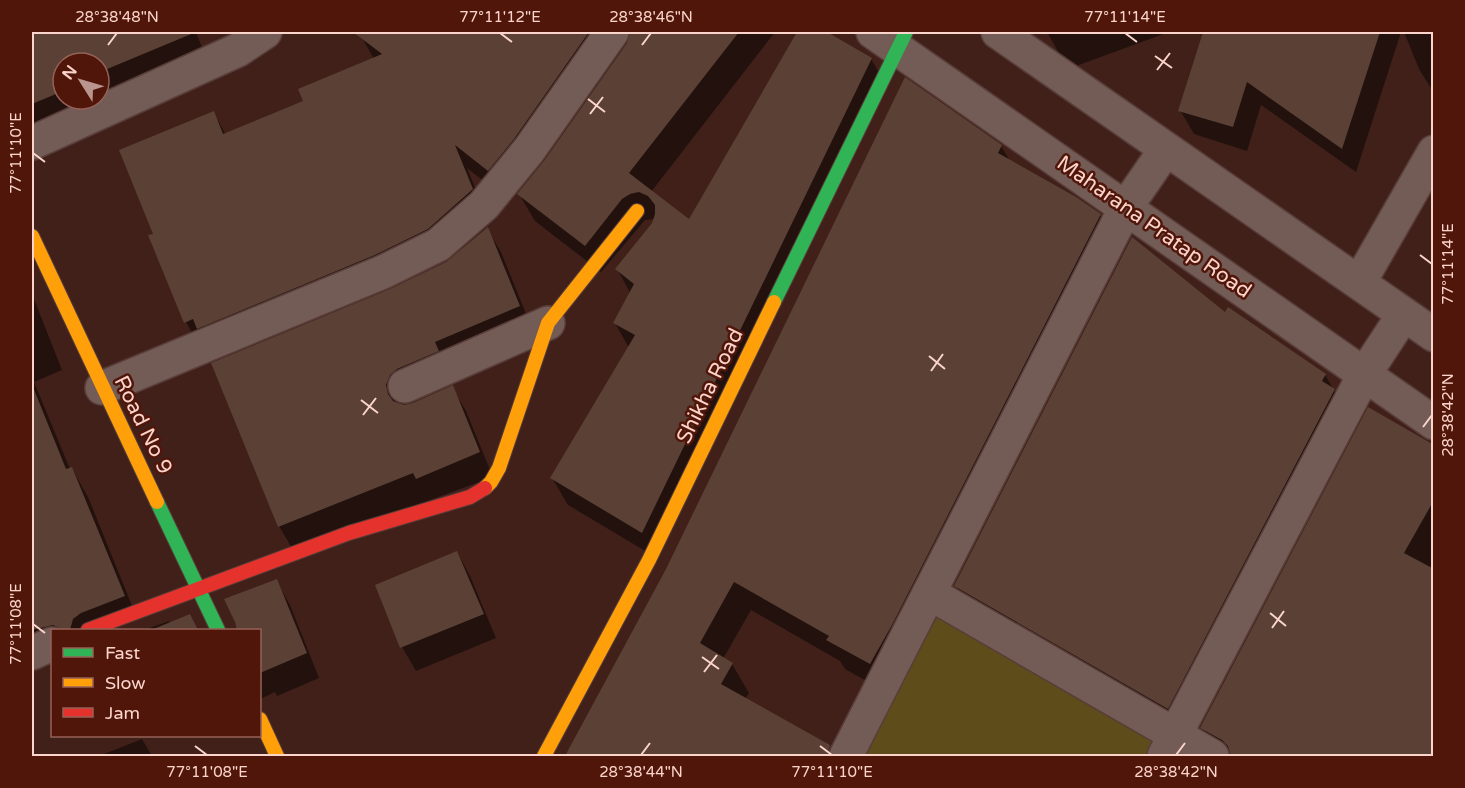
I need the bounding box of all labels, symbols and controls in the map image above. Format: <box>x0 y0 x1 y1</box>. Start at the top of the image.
text: 28°38'48"N <box>75 8 159 26</box>
text: 77°11'12"E <box>459 8 541 26</box>
text: 28°38'46"N <box>609 8 693 26</box>
text: 77°11'14"E <box>1084 8 1166 26</box>
north arrow <box>51 51 111 111</box>
text: N <box>58 61 82 84</box>
text: 77°11'10"E <box>7 112 25 194</box>
street label: Maharana Pratap Road <box>1052 150 1256 304</box>
text: 77°11'14"E <box>1439 223 1457 305</box>
street label: Shikha Road <box>671 324 749 448</box>
street label: Road No 9 <box>108 372 178 478</box>
text: 28°38'42"N <box>1439 373 1457 457</box>
text: 77°11'08"E <box>7 583 25 665</box>
legend <box>51 629 261 737</box>
text: Fast <box>105 642 140 664</box>
text: Slow <box>105 672 146 694</box>
text: Jam <box>105 702 140 724</box>
text: 77°11'08"E <box>166 763 248 781</box>
text: 28°38'44"N <box>599 763 683 781</box>
text: 77°11'10"E <box>791 763 873 781</box>
text: 28°38'42"N <box>1134 763 1218 781</box>

